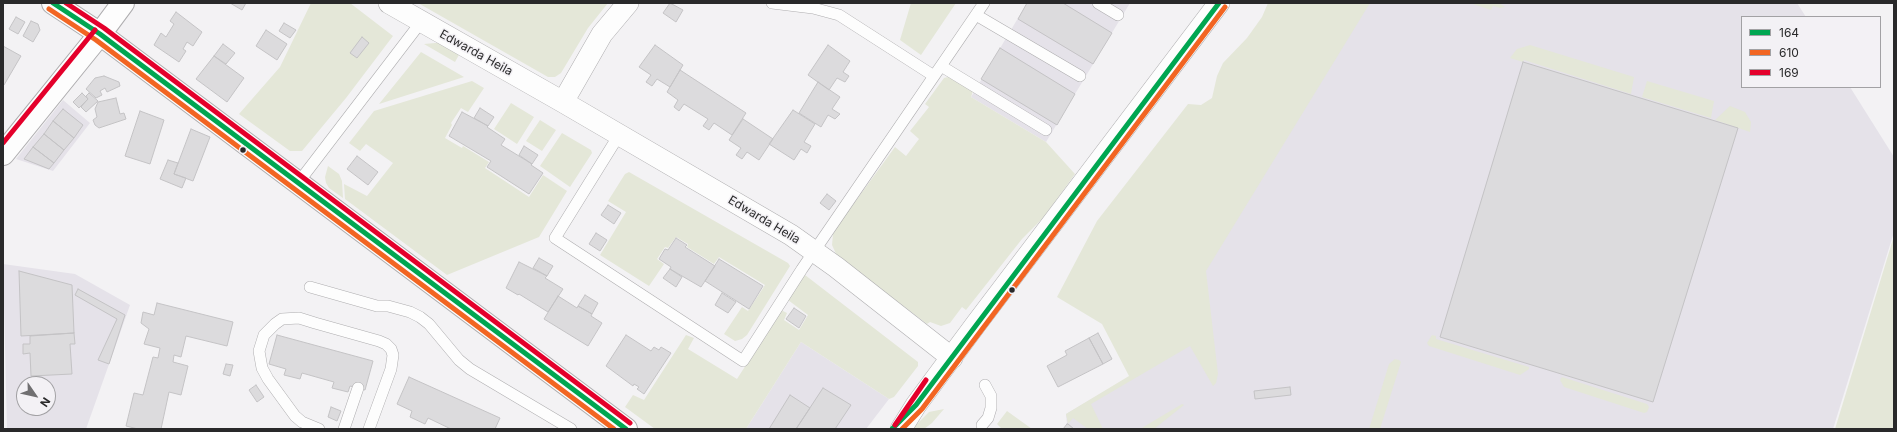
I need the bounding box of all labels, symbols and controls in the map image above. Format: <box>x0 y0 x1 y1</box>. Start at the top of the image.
legend <box>1741 16 1881 88</box>
text: 164 <box>1779 25 1799 40</box>
street label: Edwarda Heila <box>437 27 515 79</box>
text: 610 <box>1779 45 1799 60</box>
text: 169 <box>1779 65 1799 80</box>
unlabelled marker <box>238 145 248 155</box>
street label: Edwarda Heila <box>725 193 803 247</box>
unlabelled marker <box>1007 285 1017 295</box>
north arrow <box>16 376 56 416</box>
text: N <box>37 395 53 410</box>

